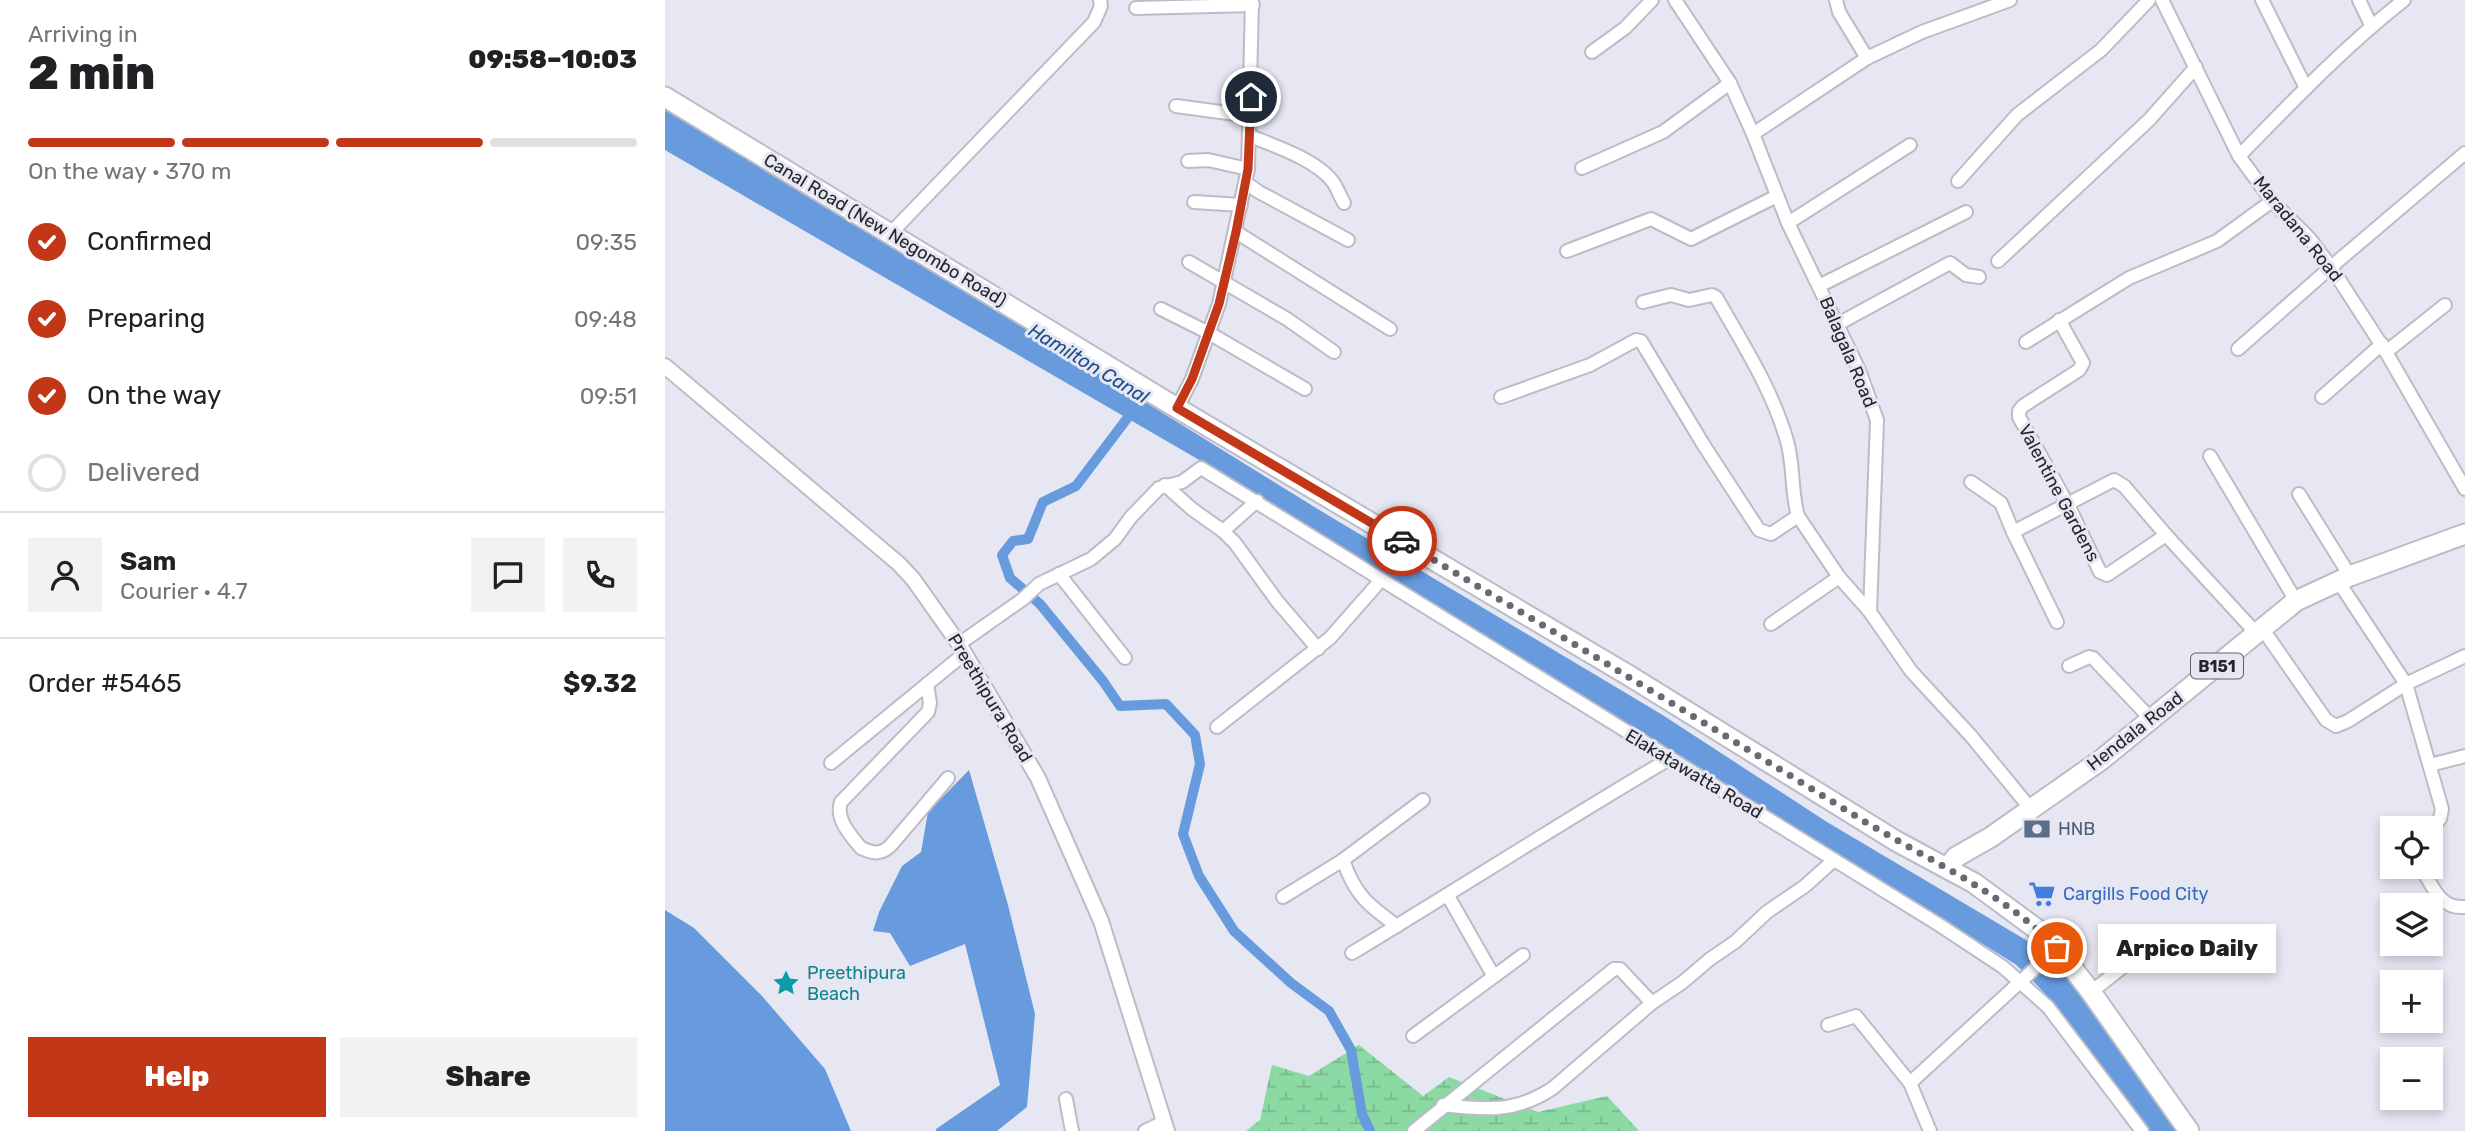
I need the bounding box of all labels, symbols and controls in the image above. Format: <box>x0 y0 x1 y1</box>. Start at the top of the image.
text: Arriving in <box>28 20 138 48</box>
text: 09:58–10:03 <box>468 44 637 75</box>
text: 2 min <box>28 46 155 101</box>
pin <box>1221 67 1281 127</box>
icon: home <box>1232 78 1270 116</box>
street label: Canal Road (New Negombo Road) <box>760 149 1010 311</box>
text: On the way · 370 m <box>28 157 231 185</box>
street label: Maradana Road <box>2249 172 2347 286</box>
icon: check <box>28 223 66 261</box>
text: Confirmed <box>87 226 212 257</box>
text: 09:35 <box>575 228 637 256</box>
street label: Balagala Road <box>1815 293 1881 411</box>
icon: check <box>28 300 66 338</box>
text: Preparing <box>87 303 205 334</box>
text: 09:48 <box>574 305 637 333</box>
water label: Hamilton Canal <box>1024 318 1153 409</box>
icon: check <box>28 377 66 415</box>
text: On the way <box>87 380 221 411</box>
text: 09:51 <box>580 382 637 410</box>
street label: Valentine Gardens <box>2013 421 2105 565</box>
text: Delivered <box>87 457 200 488</box>
courier <box>1367 506 1437 576</box>
icon: car <box>1383 522 1421 560</box>
button: person <box>28 538 102 612</box>
button: chat <box>471 538 545 612</box>
button: phone <box>563 538 637 612</box>
text: Sam <box>120 546 176 577</box>
text: Courier · 4.7 <box>120 577 247 605</box>
street label: Preethipura Road <box>943 630 1037 766</box>
road number: B151 <box>2191 653 2243 678</box>
text: Order #5465 <box>28 668 182 699</box>
text: $9.32 <box>563 668 637 699</box>
street label: Hendala Road <box>2083 687 2187 775</box>
street label: Elakatawatta Road <box>1621 724 1767 824</box>
bank icon: HNB <box>2022 814 2052 844</box>
map controls <box>2380 816 2443 1110</box>
button: locate <box>2380 816 2443 879</box>
place label: HNB <box>2058 818 2095 840</box>
supermarket icon: Cargills Food City <box>2027 879 2057 909</box>
place label: Cargills Food City <box>2063 883 2208 905</box>
button: layers <box>2380 893 2443 956</box>
pin <box>2027 918 2087 978</box>
callout: Arpico Daily <box>2099 923 2277 972</box>
icon: bag <box>2038 929 2076 967</box>
text: Arpico Daily <box>2116 934 2258 962</box>
place label: Preethipura Beach <box>807 962 906 1005</box>
place icon: Preethipura Beach <box>771 968 801 998</box>
button: + <box>2380 970 2443 1033</box>
button: Help <box>28 1037 326 1117</box>
button: Share <box>340 1037 637 1117</box>
button: − <box>2380 1047 2443 1110</box>

